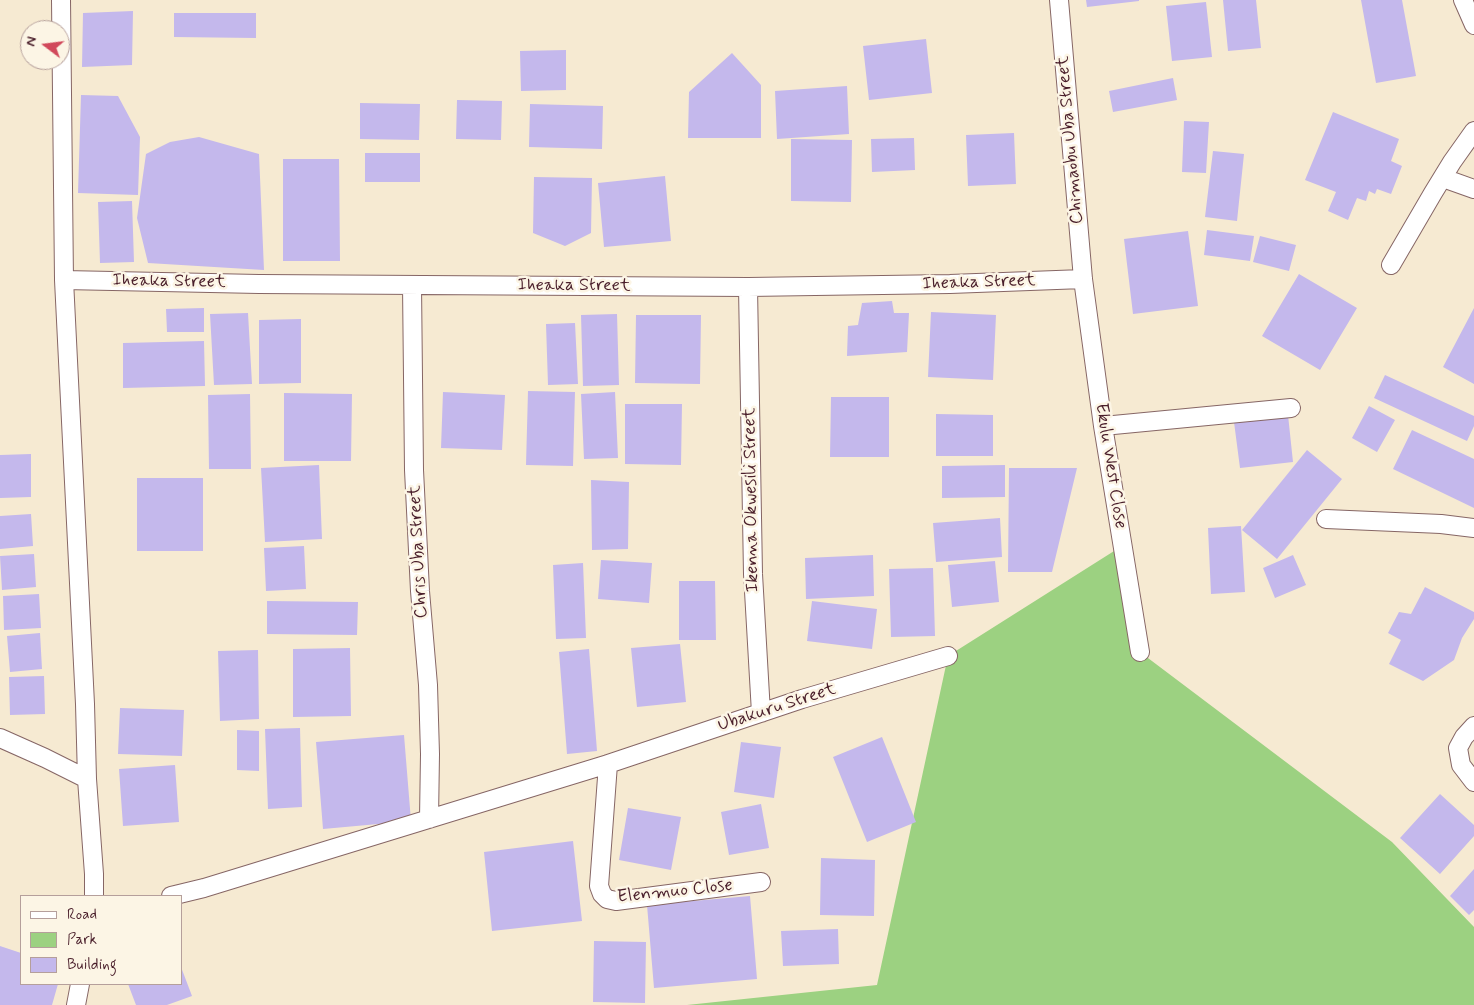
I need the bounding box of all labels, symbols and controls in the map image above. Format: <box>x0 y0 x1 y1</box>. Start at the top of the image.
north arrow <box>20 20 70 70</box>
text: N <box>22 35 41 48</box>
street label: Chimaobu Uba Street <box>1053 55 1089 225</box>
street label: Iheaka Street <box>112 270 226 294</box>
street label: Iheaka Street <box>922 270 1036 296</box>
street label: Iheaka Street <box>517 275 631 297</box>
street label: Ekulu West Close <box>1089 402 1131 530</box>
street label: Ikenna Okwesili Street <box>740 407 764 593</box>
street label: Chris Uba Street <box>405 485 433 619</box>
street label: Ubakuru Street <box>715 679 839 737</box>
street label: Elenmuo Close <box>616 875 734 909</box>
legend <box>20 895 182 985</box>
text: Road <box>67 905 97 925</box>
text: Park <box>67 930 97 950</box>
text: Building <box>67 955 117 975</box>

